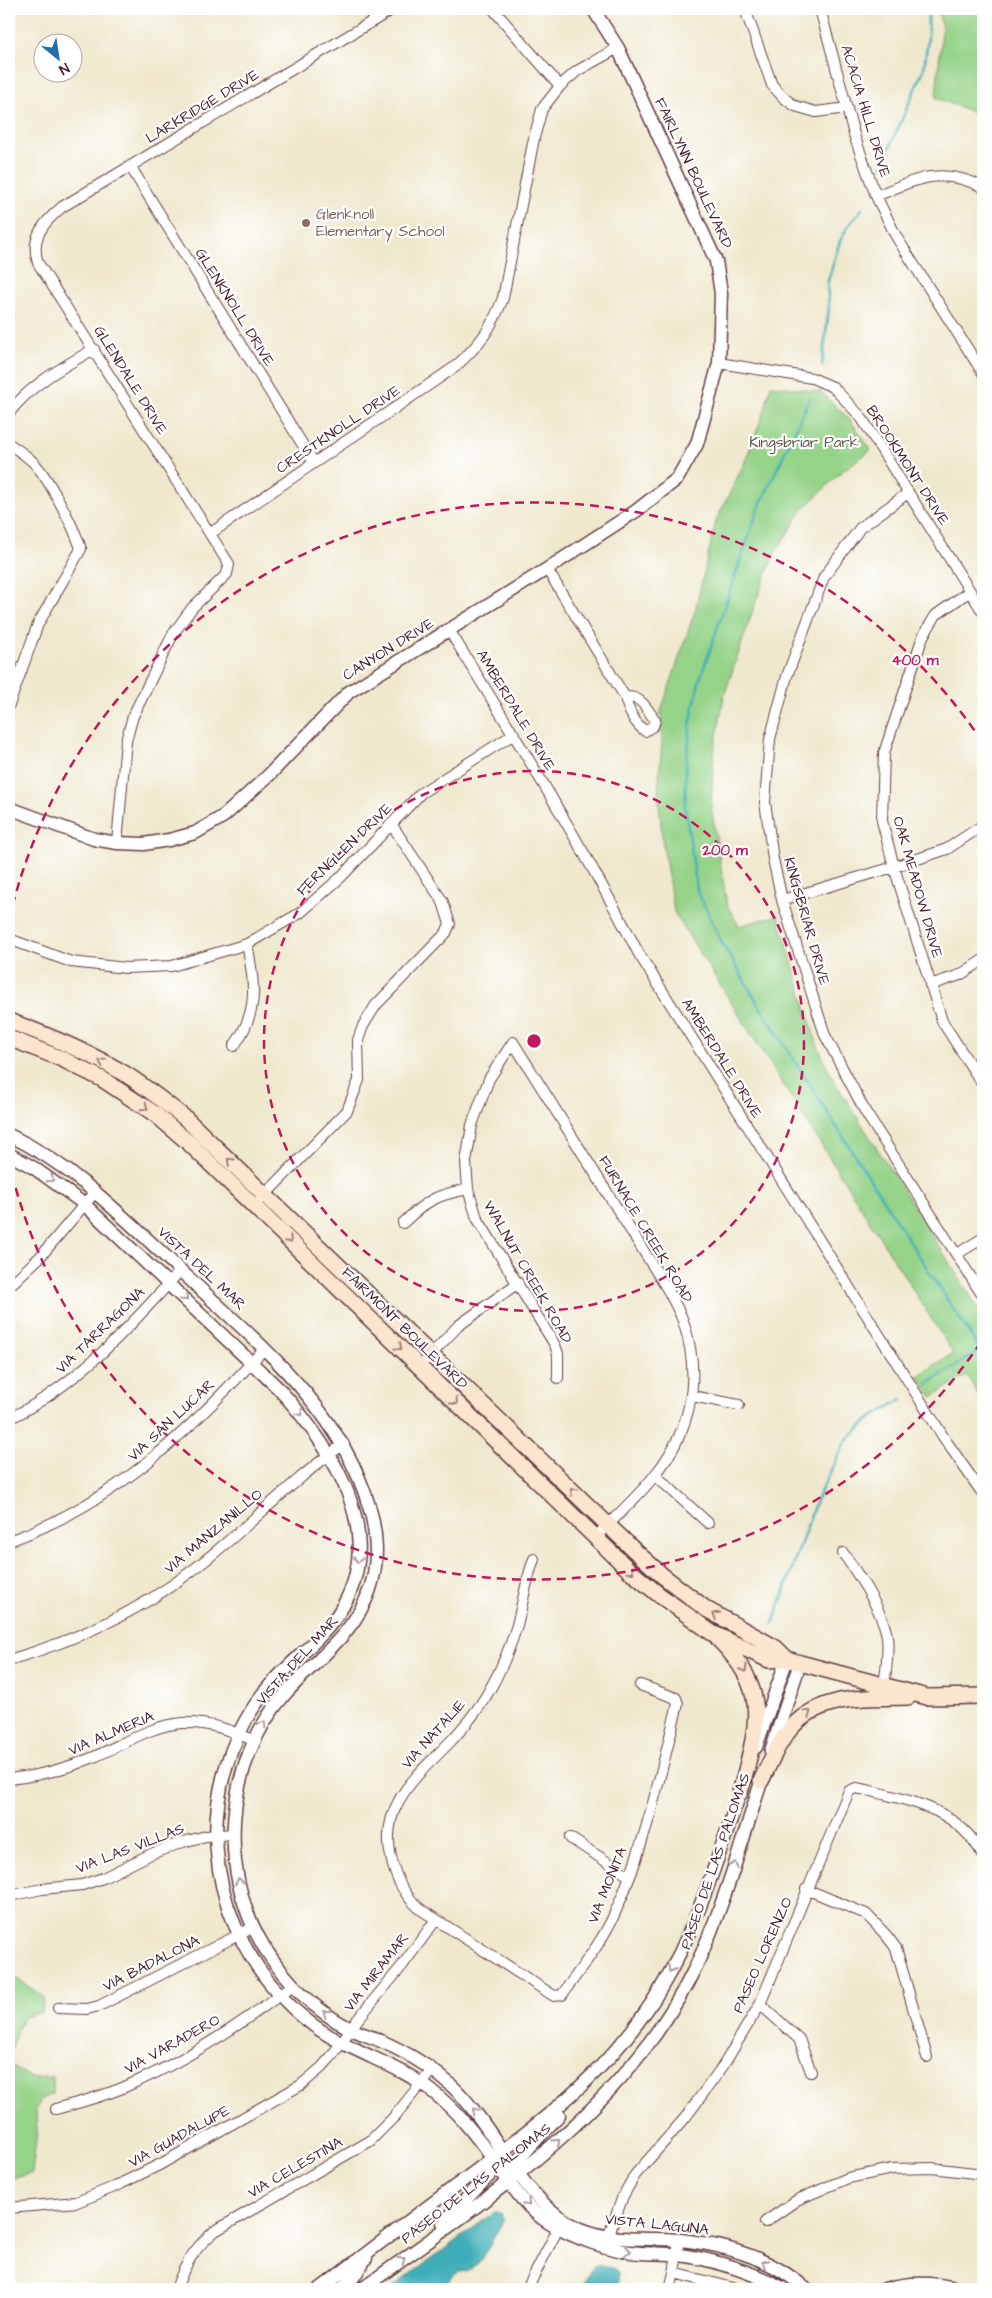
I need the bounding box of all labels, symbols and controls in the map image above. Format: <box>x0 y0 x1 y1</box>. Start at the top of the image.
north arrow <box>32 32 82 82</box>
street label: ACACIA HILL DRIVE <box>835 42 896 180</box>
text: N <box>55 58 73 79</box>
street label: LARKRIDGE DRIVE <box>142 64 263 149</box>
street label: FAIRLYNN BOULEVARD <box>649 94 738 252</box>
place label: Glenknoll Elementary School <box>316 204 445 243</box>
marker: Glenknoll Elementary School <box>300 217 312 229</box>
street label: GLENKNOLL DRIVE <box>190 244 279 370</box>
street label: GLENDALE DRIVE <box>89 322 173 439</box>
street label: CRESTKNOLL DRIVE <box>272 380 405 479</box>
street label: BROOKMONT DRIVE <box>861 401 954 529</box>
park label: Kingsbriar Park <box>749 432 859 454</box>
street label: CANYON DRIVE <box>339 613 438 686</box>
street label: AMBERDALE DRIVE <box>471 646 560 775</box>
text: 400 m <box>892 650 939 671</box>
street label: FERNGLEN DRIVE <box>292 798 397 900</box>
street label: OAK MEADOW DRIVE <box>887 814 948 961</box>
text: 200 m <box>701 840 748 861</box>
street label: KINGSBRIAR DRIVE <box>778 855 835 987</box>
street label: AMBERDALE DRIVE <box>676 994 767 1122</box>
centre of rings <box>525 1032 543 1050</box>
one-way arrow <box>98 1058 107 1068</box>
one-way arrow <box>139 1101 149 1110</box>
street label: FURNACE CREEK ROAD <box>593 1152 698 1307</box>
one-way arrow <box>227 1158 236 1167</box>
one-way arrow <box>45 1173 54 1182</box>
street label: WALNUT CREEK ROAD <box>478 1197 577 1348</box>
street label: VISTA DEL MAR <box>153 1222 251 1315</box>
one-way arrow <box>283 1234 292 1243</box>
street label: FAIRMONT BOULEVARD <box>337 1262 473 1394</box>
street label: VIA TARRAGONA <box>51 1282 150 1378</box>
one-way arrow <box>179 1293 188 1302</box>
one-way arrow <box>393 1341 402 1350</box>
street label: VIA SAN LUCAR <box>123 1375 219 1466</box>
one-way arrow <box>449 1396 458 1405</box>
one-way arrow <box>295 1407 303 1416</box>
street label: VIA MANZANILLO <box>160 1484 267 1579</box>
one-way arrow <box>570 1488 579 1497</box>
one-way arrow <box>353 1556 363 1565</box>
one-way arrow <box>625 1565 634 1574</box>
street label: VISTA DEL MAR <box>251 1611 343 1710</box>
one-way arrow <box>713 1612 722 1622</box>
one-way arrow <box>737 1664 747 1673</box>
street label: VIA NATALIE <box>397 1695 470 1774</box>
street label: VIA ALMERIA <box>65 1706 158 1761</box>
one-way arrow <box>803 1710 812 1719</box>
one-way arrow <box>257 1720 266 1730</box>
street label: PASEO DE LAS PALOMAS <box>675 1770 756 1952</box>
street label: VIA LAS VILLAS <box>73 1818 188 1879</box>
street label: VIA MONITA <box>583 1844 632 1926</box>
one-way arrow <box>728 1862 738 1870</box>
one-way arrow <box>234 1876 244 1885</box>
street label: PASEO LORENZO <box>727 1894 797 2017</box>
street label: VIA MIRAMAR <box>339 1928 414 2016</box>
street label: VIA BADALONA <box>99 1930 204 1997</box>
one-way arrow <box>668 1963 678 1972</box>
street label: VIA VARADERO <box>121 2010 224 2079</box>
one-way arrow <box>322 2010 332 2019</box>
street label: VIA GUADALUPE <box>125 2100 234 2173</box>
one-way arrow <box>471 2107 480 2116</box>
street label: PASEO DE LAS PALOMAS <box>397 2118 556 2249</box>
street label: VIA CELESTINA <box>244 2132 347 2203</box>
one-way arrow <box>551 2139 560 2148</box>
one-way arrow <box>521 2197 530 2206</box>
street label: VISTA LAGUNA <box>604 2209 710 2240</box>
one-way arrow <box>623 2246 632 2256</box>
one-way arrow <box>396 2258 405 2266</box>
one-way arrow <box>761 2259 770 2269</box>

